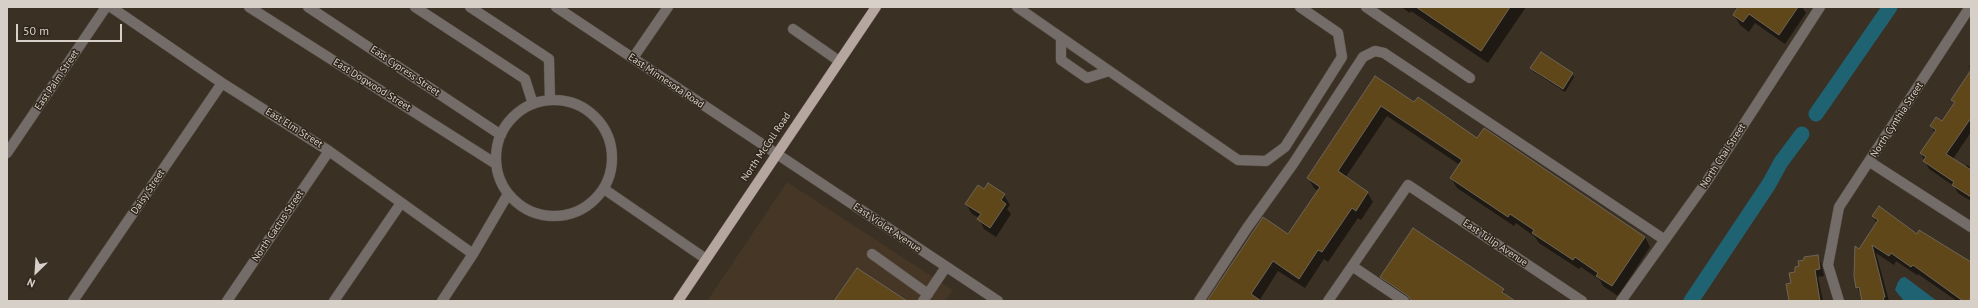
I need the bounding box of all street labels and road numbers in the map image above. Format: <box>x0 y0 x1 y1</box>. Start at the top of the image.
street label: East Cypress Street <box>368 43 442 99</box>
street label: East Palm Street <box>32 48 82 112</box>
street label: East Minnesota Road <box>626 51 706 111</box>
street label: East Dogwood Street <box>331 56 413 114</box>
street label: North Cynthia Street <box>1868 80 1926 160</box>
street label: East Elm Street <box>263 106 325 150</box>
street label: North McColl Road <box>739 110 793 184</box>
street label: North Chai Street <box>1698 122 1748 190</box>
street label: Daisy Street <box>129 167 167 217</box>
street label: North Cactus Street <box>250 188 306 264</box>
street label: East Violet Avenue <box>851 201 923 255</box>
street label: East Tulip Avenue <box>1460 217 1530 269</box>

